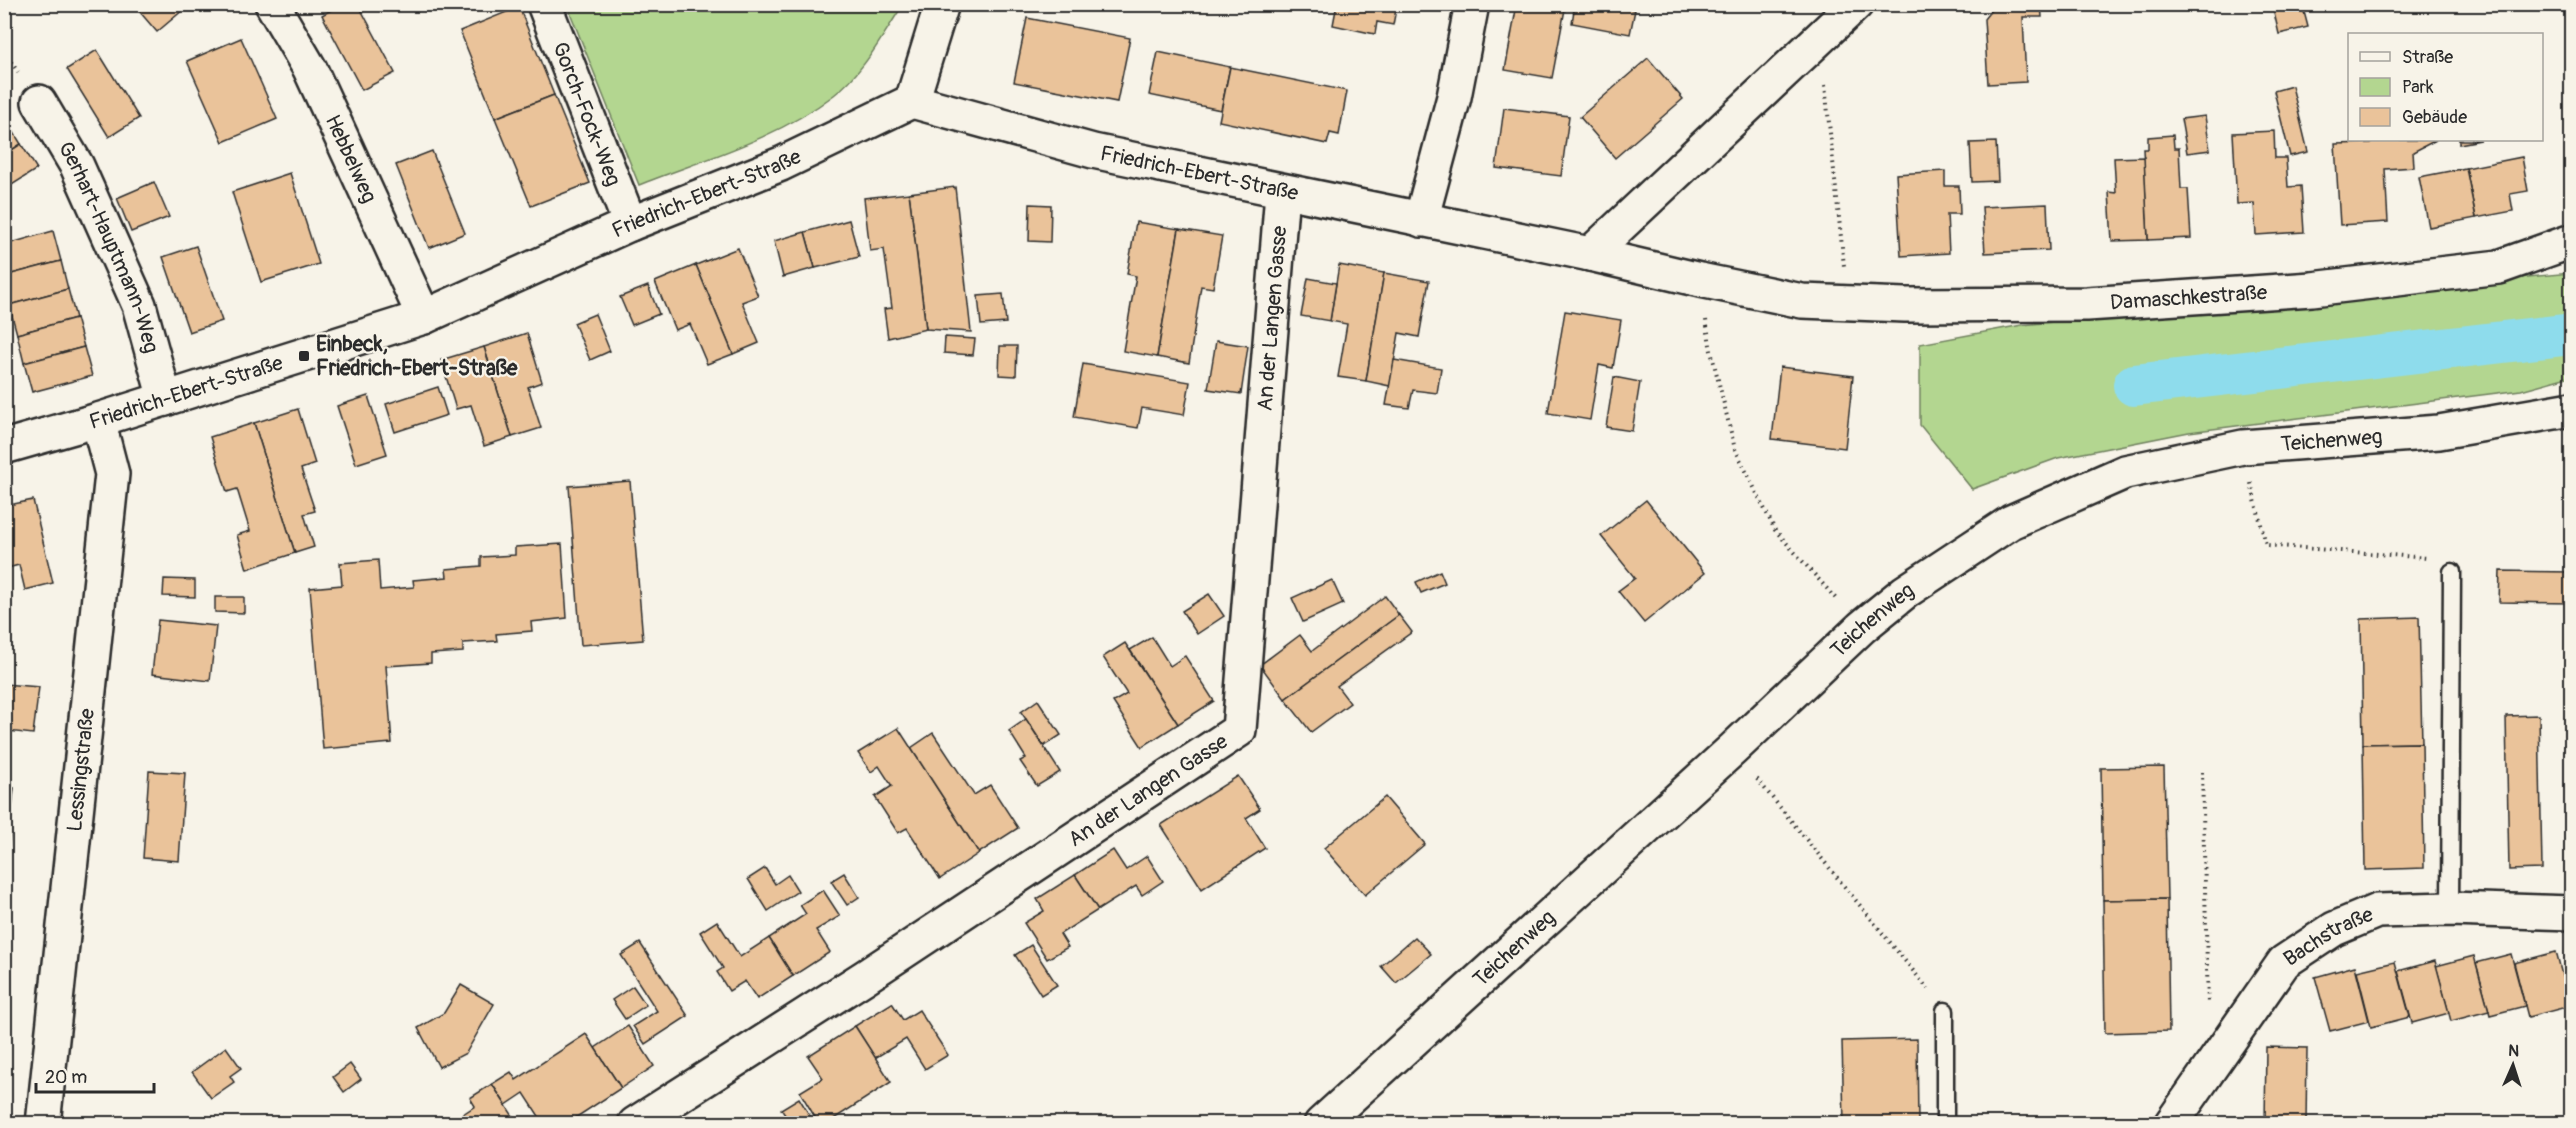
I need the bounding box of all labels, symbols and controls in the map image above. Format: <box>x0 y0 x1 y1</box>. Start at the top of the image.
legend <box>2348 33 2543 141</box>
street label: Gorch-Fock-Weg <box>547 38 627 190</box>
text: Straße <box>2402 46 2453 69</box>
text: Park <box>2402 76 2434 99</box>
text: Gebäude <box>2402 106 2467 129</box>
street label: Hebbelweg <box>319 110 383 207</box>
street label: Gerhart-Hauptmann-Weg <box>52 137 165 356</box>
street label: Friedrich-Ebert-Straße <box>1098 139 1301 207</box>
street label: Friedrich-Ebert-Straße <box>608 143 806 244</box>
street label: An der Langen Gasse <box>1251 224 1293 412</box>
street label: Damaschkestraße <box>2109 278 2269 316</box>
place label: Einbeck, Friedrich-Ebert-Straße <box>316 331 518 382</box>
street label: Friedrich-Ebert-Straße <box>86 349 287 435</box>
marker: Einbeck, Friedrich-Ebert-Straße <box>297 349 311 363</box>
street label: Teichenweg <box>2280 423 2383 458</box>
street label: Teichenweg <box>1825 576 1919 663</box>
street label: Lessingstraße <box>61 706 101 833</box>
street label: An der Langen Gasse <box>1063 727 1233 853</box>
street label: Bachstraße <box>2278 900 2378 972</box>
street label: Teichenweg <box>1467 904 1561 993</box>
north arrow <box>2483 1035 2543 1095</box>
text: N <box>2508 1041 2520 1061</box>
scale bar <box>36 1056 154 1094</box>
text: 20 m <box>45 1066 87 1089</box>

